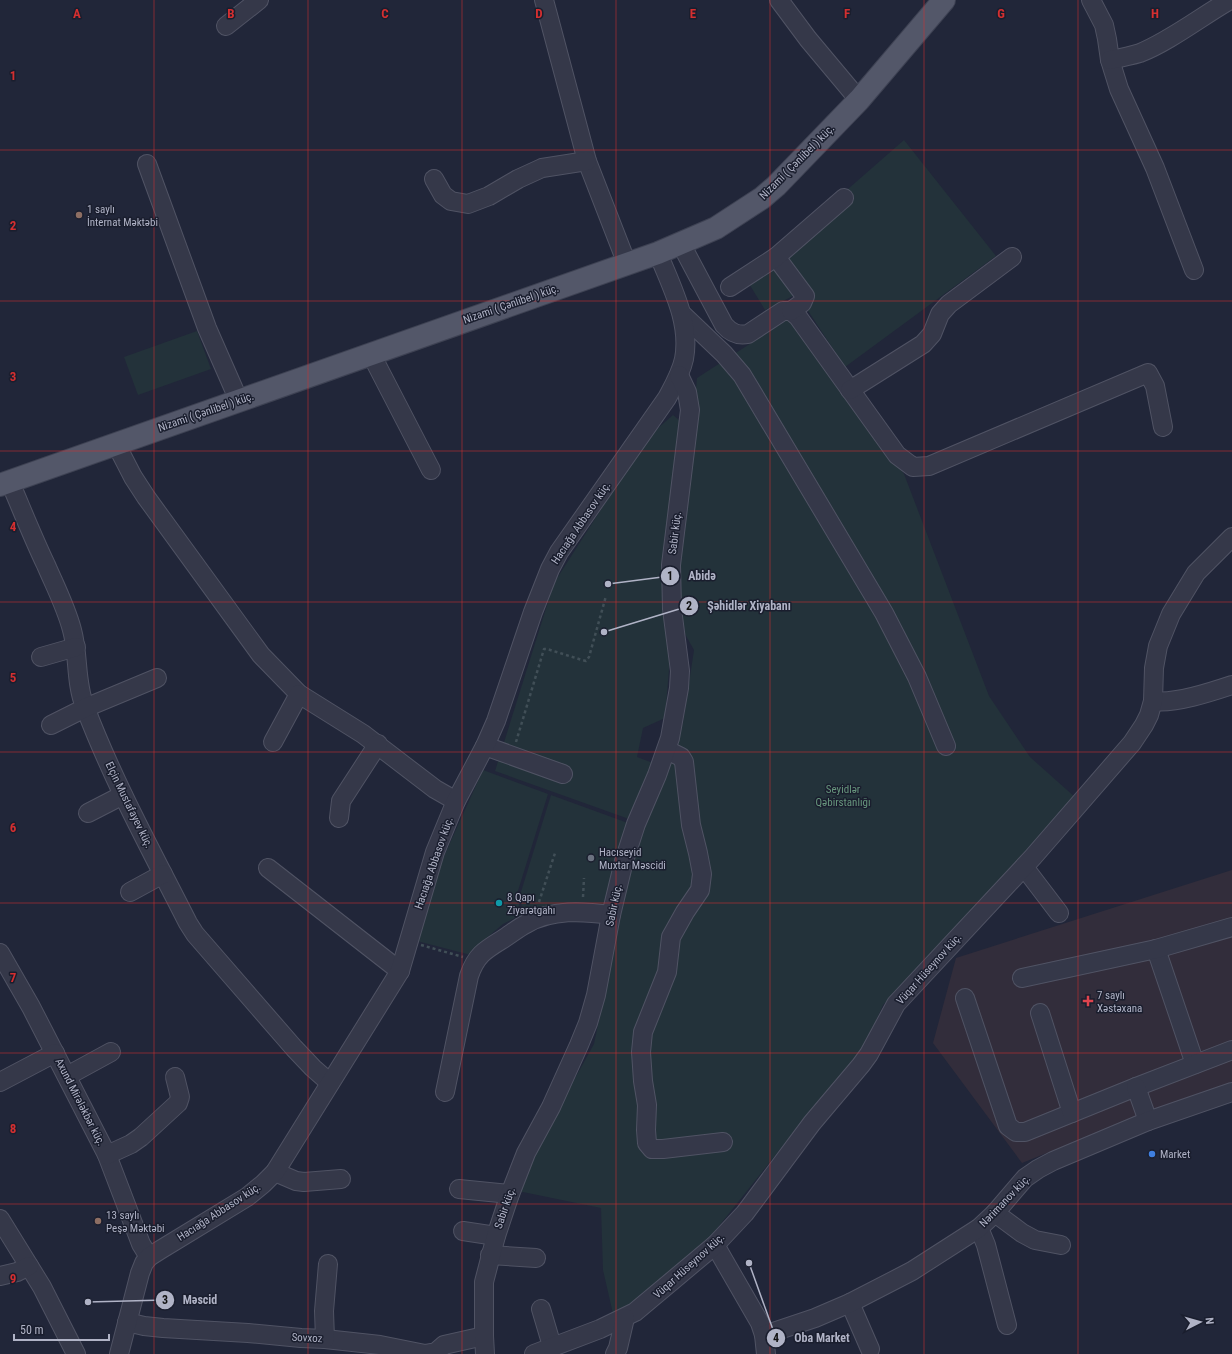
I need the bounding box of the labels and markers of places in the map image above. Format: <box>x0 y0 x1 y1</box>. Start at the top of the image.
place label: 1 saylı İnternat Məktəbi <box>87 203 158 229</box>
marker: 1 saylı İnternat Məktəbi <box>74 210 84 220</box>
callout: Abidə <box>660 564 723 588</box>
callout: Şəhidlər Xiyabanı <box>679 594 798 618</box>
place label: Hacıseyid Muxtar Məscidi <box>599 846 666 872</box>
marker: Hacıseyid Muxtar Məscidi <box>586 853 596 863</box>
place label: 8 Qapı Ziyarətgahı <box>507 891 555 917</box>
marker: 8 Qapı Ziyarətgahı <box>494 898 504 908</box>
place label: 7 saylı Xəstəxana <box>1097 989 1142 1015</box>
marker: 7 saylı Xəstəxana <box>1082 995 1094 1007</box>
place label: Market <box>1160 1148 1190 1161</box>
marker: Market <box>1147 1149 1157 1159</box>
place label: 13 saylı Peşə Məktəbi <box>106 1209 165 1235</box>
marker: 13 saylı Peşə Məktəbi <box>93 1216 103 1226</box>
callout: Məscid <box>155 1288 225 1312</box>
callout: Oba Market <box>766 1326 857 1350</box>

